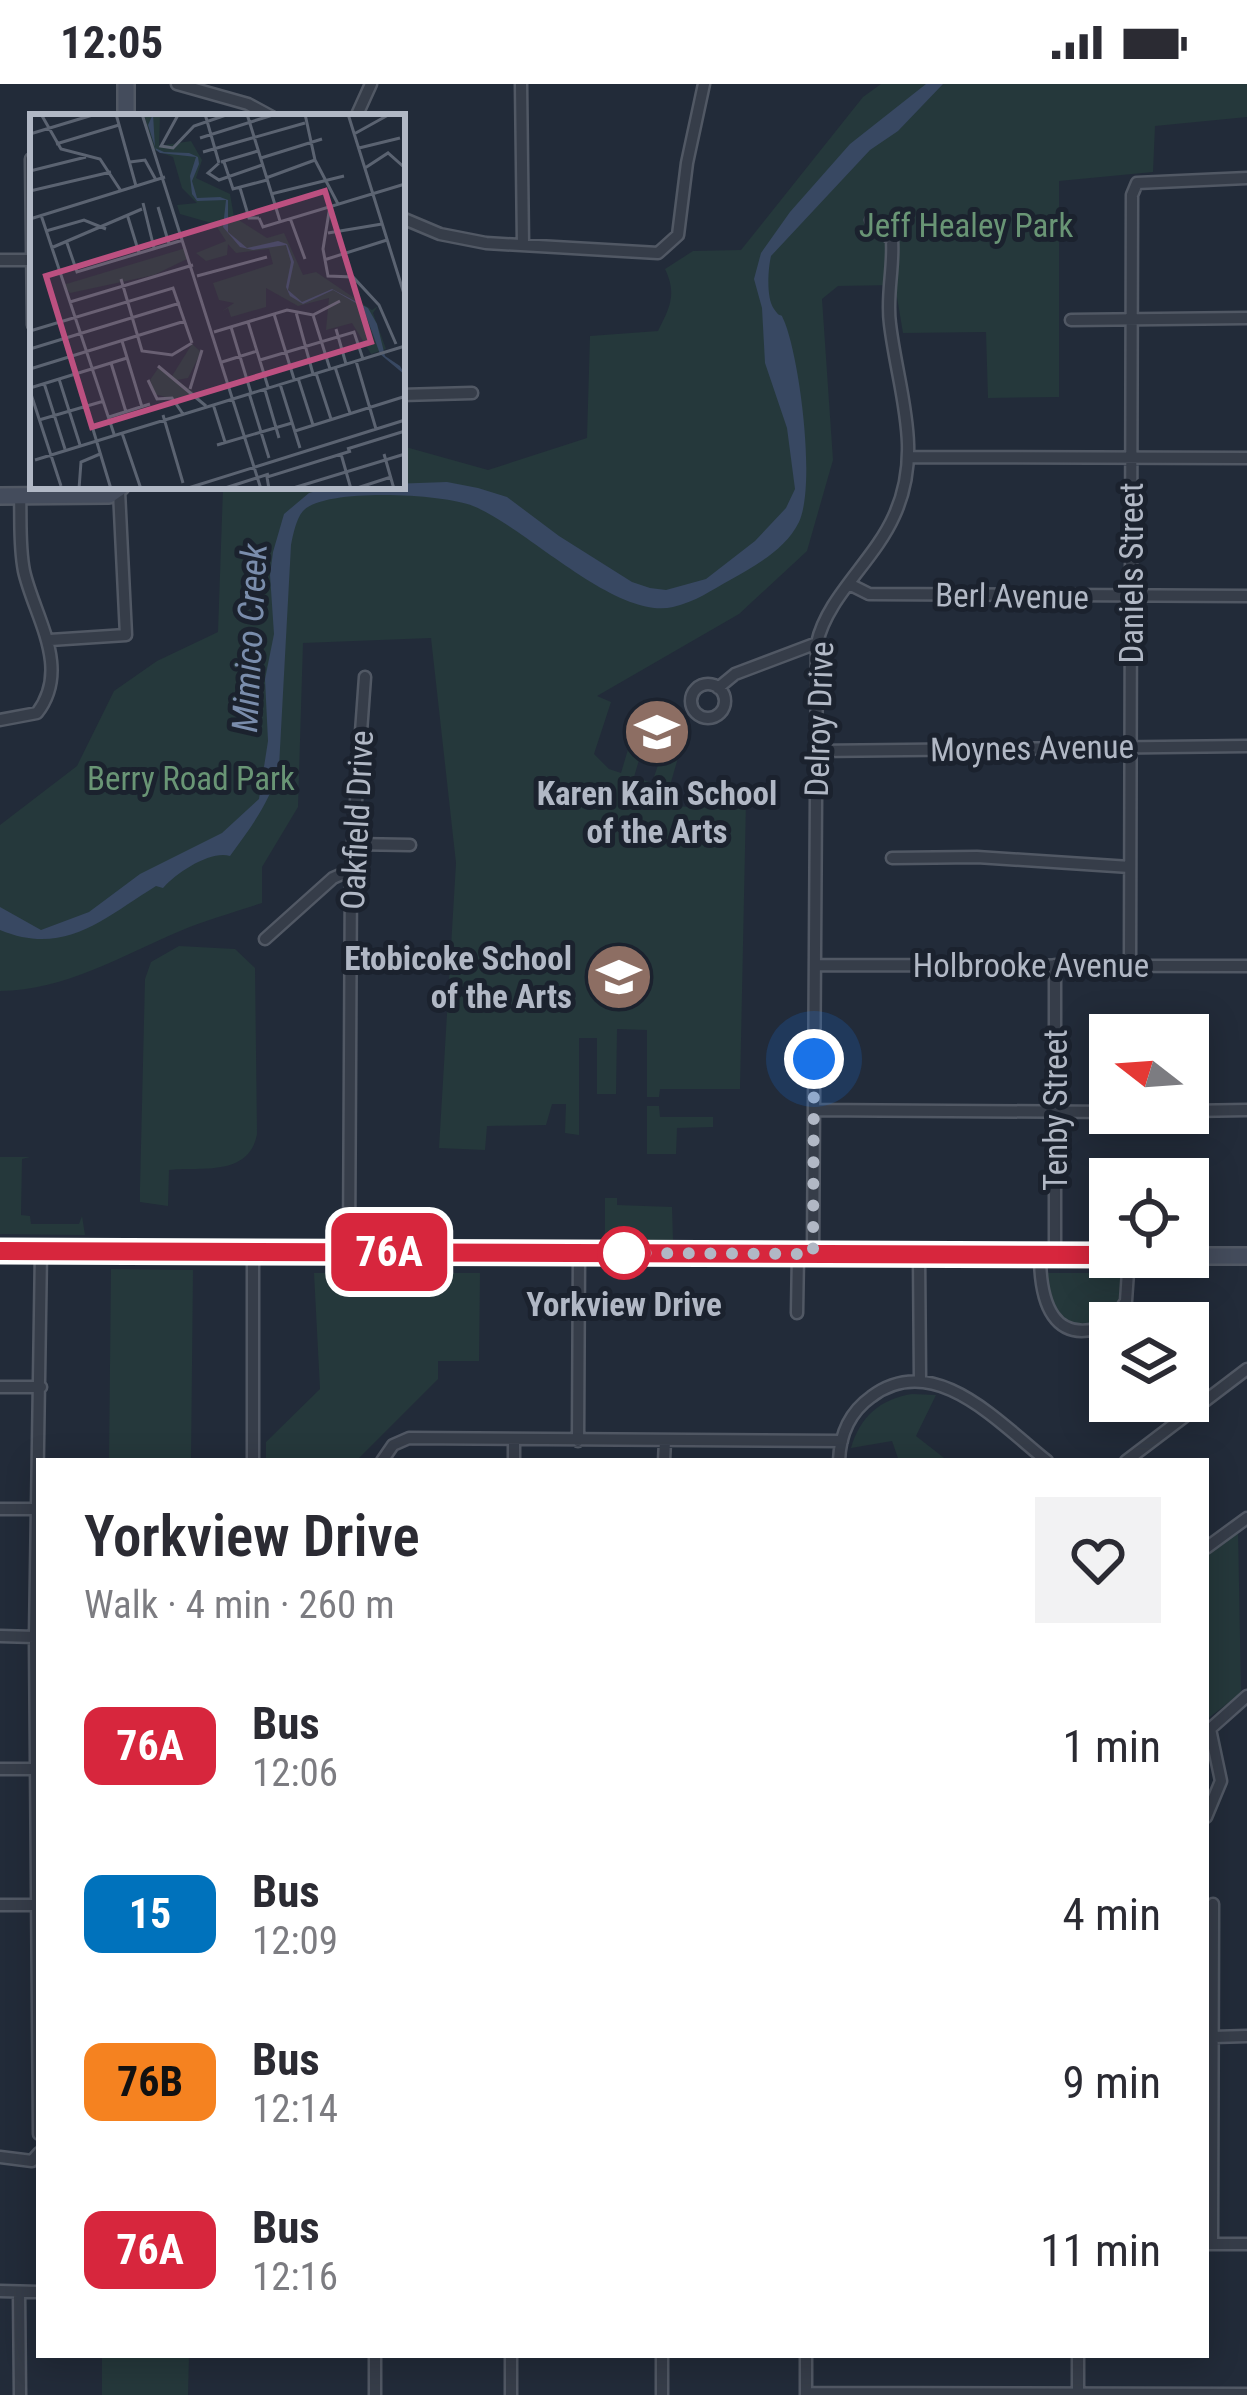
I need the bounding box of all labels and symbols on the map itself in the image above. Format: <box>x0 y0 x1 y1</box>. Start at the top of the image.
inset map <box>30 114 405 489</box>
park label: Jeff Healey Park <box>859 206 1073 245</box>
street label: Daniels Street <box>1112 482 1151 664</box>
water label: Mimico Creek <box>224 541 276 734</box>
street label: Berl Avenue <box>935 575 1089 617</box>
street label: Delroy Drive <box>797 641 841 797</box>
school or university icon: Karen Kain School of the Arts <box>622 697 692 767</box>
street label: Moynes Avenue <box>930 727 1134 769</box>
street label: Oakfield Drive <box>333 729 381 911</box>
park label: Berry Road Park <box>87 759 295 798</box>
place label: Karen Kain School of the Arts <box>537 774 777 851</box>
place label: Etobicoke School of the Arts <box>344 939 572 1016</box>
school or university icon: Etobicoke School of the Arts <box>584 942 654 1012</box>
street label: Holbrooke Avenue <box>913 946 1149 985</box>
north arrow <box>1089 1014 1209 1134</box>
your location <box>784 1029 844 1089</box>
street label: Tenby Street <box>1036 1029 1075 1191</box>
line badge: 76A <box>320 1213 458 1291</box>
marker: Yorkview Drive <box>599 1228 649 1278</box>
place label: Yorkview Drive <box>526 1285 722 1324</box>

